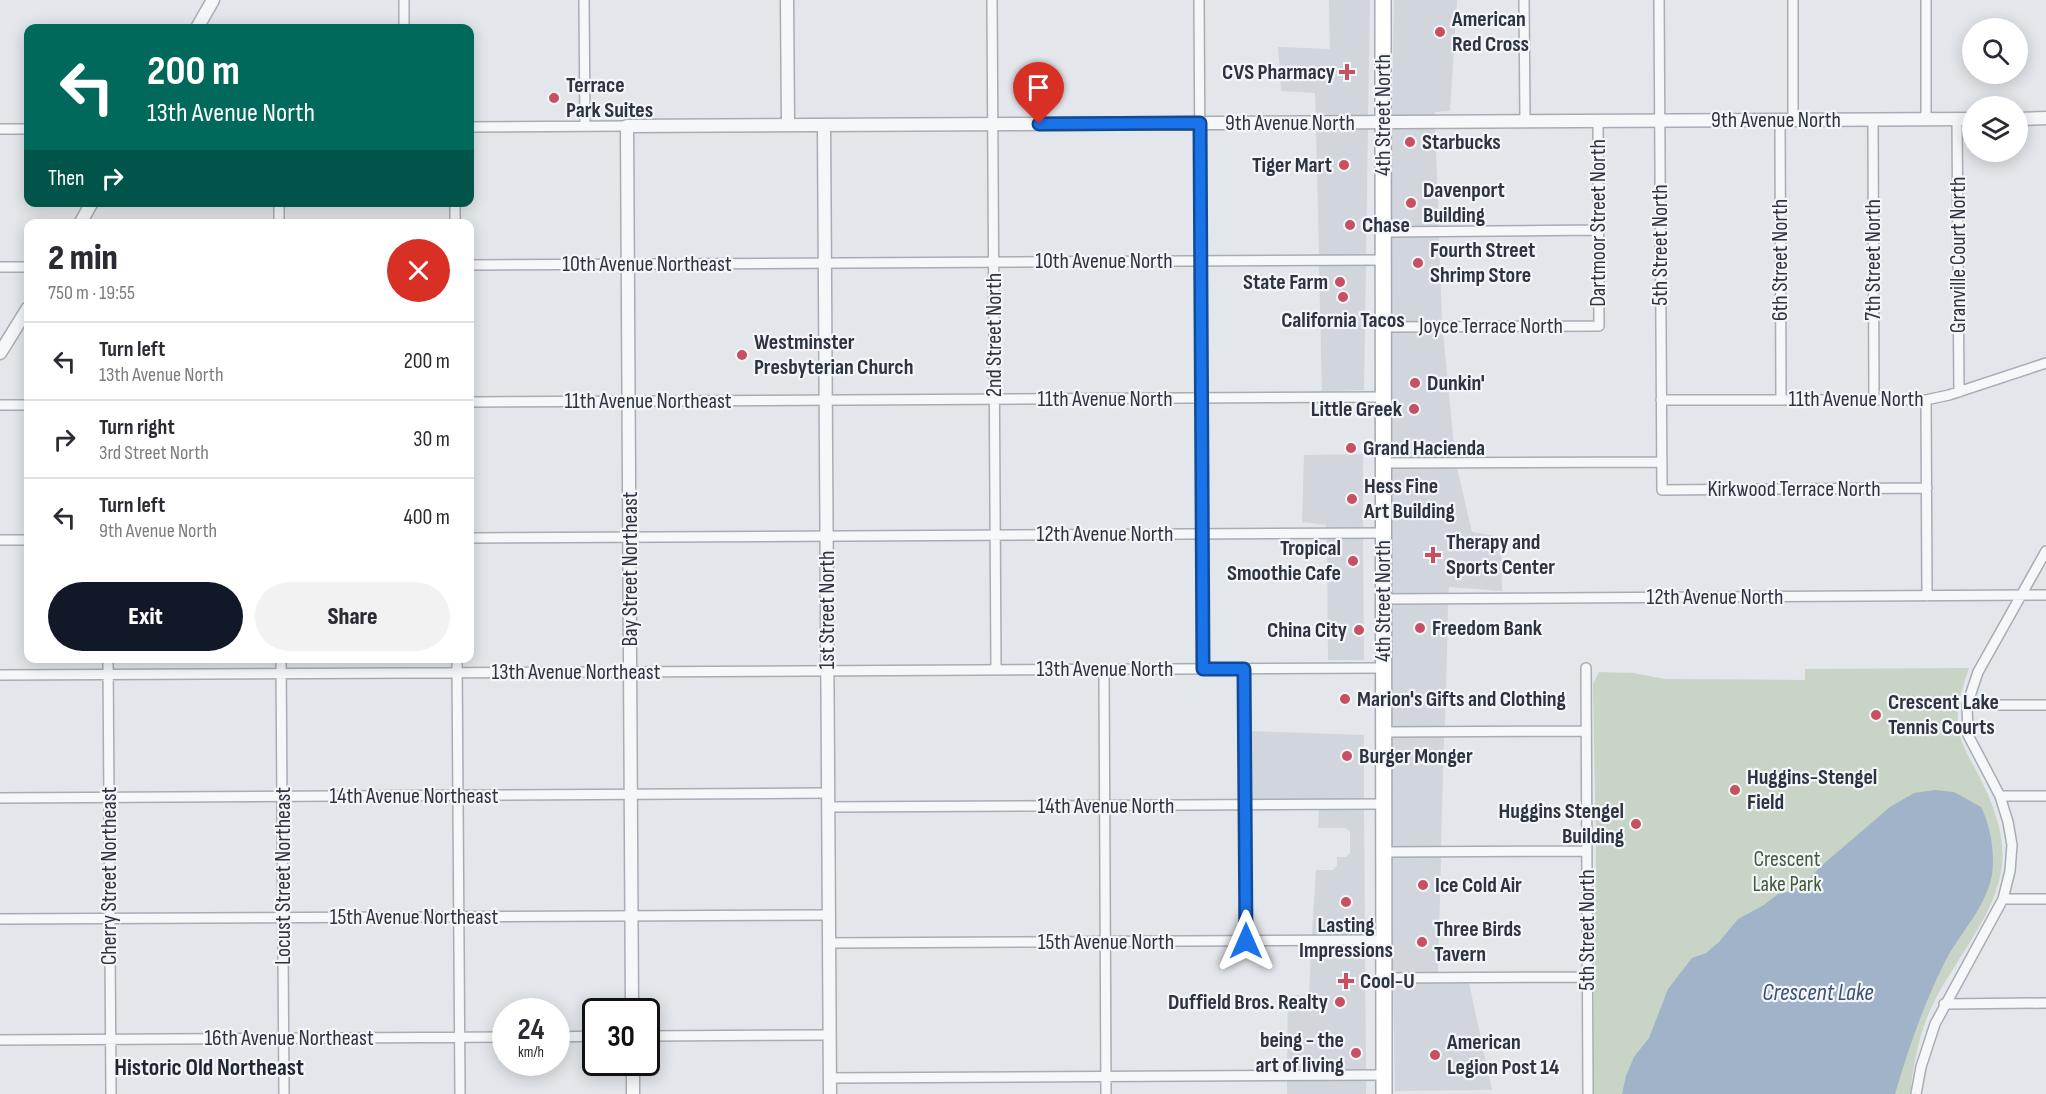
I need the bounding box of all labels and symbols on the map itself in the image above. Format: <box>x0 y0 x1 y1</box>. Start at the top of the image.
place label: American Red Cross <box>1451 6 1529 58</box>
marker: American Red Cross <box>1433 25 1447 39</box>
street label: 4th Street North <box>1370 54 1397 176</box>
place label: CVS Pharmacy <box>1222 59 1335 86</box>
pin <box>1013 62 1064 124</box>
marker: CVS Pharmacy <box>1340 65 1354 79</box>
place label: Terrace Park Suites <box>566 72 653 124</box>
marker: Terrace Park Suites <box>547 91 561 105</box>
street label: 9th Avenue North <box>1711 107 1841 134</box>
street label: 9th Avenue North <box>1225 110 1355 137</box>
place label: Starbucks <box>1422 129 1501 156</box>
marker: Starbucks <box>1403 135 1417 149</box>
street label: Dartmoor Street North <box>1585 139 1612 307</box>
place label: Tiger Mart <box>1252 152 1332 179</box>
marker: Tiger Mart <box>1337 158 1351 172</box>
place label: Davenport Building <box>1423 177 1505 229</box>
street label: Granville Court North <box>1945 177 1972 333</box>
street label: 5th Street North <box>1647 184 1674 306</box>
marker: Davenport Building <box>1404 196 1418 210</box>
street label: 6th Street North <box>1767 199 1794 321</box>
street label: 7th Street North <box>1860 199 1887 321</box>
place label: Chase <box>1362 212 1410 239</box>
marker: Chase <box>1343 218 1357 232</box>
place label: Fourth Street Shrimp Store <box>1430 237 1535 289</box>
street label: 10th Avenue North <box>1035 248 1173 275</box>
street label: 10th Avenue Northeast <box>562 251 732 278</box>
marker: Fourth Street Shrimp Store <box>1411 256 1425 270</box>
place label: State Farm <box>1243 269 1328 296</box>
street label: 2nd Street North <box>981 273 1008 397</box>
marker: State Farm <box>1333 275 1347 289</box>
marker: California Tacos <box>1336 290 1350 304</box>
place label: California Tacos <box>1281 307 1405 334</box>
street label: Joyce Terrace North <box>1418 313 1563 340</box>
place label: Westminster Presbyterian Church <box>754 329 913 381</box>
marker: Westminster Presbyterian Church <box>735 348 749 362</box>
place label: Dunkin' <box>1427 370 1485 397</box>
marker: Dunkin' <box>1408 376 1422 390</box>
street label: 11th Avenue North <box>1037 386 1173 413</box>
street label: 11th Avenue North <box>1788 386 1924 413</box>
street label: 11th Avenue Northeast <box>564 388 732 415</box>
place label: Little Greek <box>1311 396 1403 423</box>
marker: Little Greek <box>1407 402 1421 416</box>
place label: Grand Hacienda <box>1363 435 1485 462</box>
marker: Grand Hacienda <box>1344 441 1358 455</box>
place label: Hess Fine Art Building <box>1363 473 1455 525</box>
street label: Kirkwood Terrace North <box>1707 476 1881 503</box>
street label: Bay Street Northeast <box>617 491 644 647</box>
marker: Hess Fine Art Building <box>1345 492 1359 506</box>
street label: 12th Avenue North <box>1037 521 1173 548</box>
place label: Therapy and Sports Center <box>1446 529 1555 581</box>
place label: Tropical Smoothie Cafe <box>1227 535 1341 587</box>
street label: 4th Street North <box>1370 540 1397 662</box>
marker: Therapy and Sports Center <box>1424 546 1442 564</box>
street label: 1st Street North <box>814 551 841 669</box>
marker: Tropical Smoothie Cafe <box>1346 554 1360 568</box>
street label: 12th Avenue North <box>1647 584 1783 611</box>
place label: Freedom Bank <box>1432 615 1543 642</box>
place label: China City <box>1267 617 1347 644</box>
marker: Freedom Bank <box>1413 621 1427 635</box>
marker: China City <box>1352 623 1366 637</box>
street label: 13th Avenue North <box>1037 656 1173 683</box>
street label: 13th Avenue Northeast <box>492 659 661 686</box>
place label: Marion's Gifts and Clothing <box>1357 686 1566 713</box>
place label: Crescent Lake Tennis Courts <box>1888 689 1999 741</box>
marker: Marion's Gifts and Clothing <box>1338 692 1352 706</box>
marker: Crescent Lake Tennis Courts <box>1869 708 1883 722</box>
place label: Burger Monger <box>1359 743 1473 770</box>
marker: Burger Monger <box>1340 749 1354 763</box>
place label: Huggins-Stengel Field <box>1747 764 1877 816</box>
street label: 14th Avenue Northeast <box>330 783 499 810</box>
marker: Huggins-Stengel Field <box>1728 783 1742 797</box>
street label: Cherry Street Northeast <box>96 786 123 965</box>
street label: Locust Street Northeast <box>270 787 297 965</box>
street label: 14th Avenue North <box>1038 793 1174 820</box>
place label: Huggins Stengel Building <box>1499 798 1624 850</box>
marker: Huggins Stengel Building <box>1629 817 1643 831</box>
park label: Crescent Lake Park <box>1752 846 1822 898</box>
street label: 5th Street North <box>1574 869 1601 991</box>
place label: Ice Cold Air <box>1435 872 1522 899</box>
marker: Ice Cold Air <box>1416 878 1430 892</box>
marker: Lasting Impressions <box>1339 895 1353 909</box>
street label: 15th Avenue Northeast <box>330 904 498 931</box>
position arrow <box>1214 909 1278 973</box>
place label: Lasting Impressions <box>1299 912 1393 964</box>
place label: Three Birds Tavern <box>1434 916 1522 968</box>
street label: 15th Avenue North <box>1038 929 1174 956</box>
marker: Three Birds Tavern <box>1415 935 1429 949</box>
place label: Cool-U <box>1360 968 1415 995</box>
marker: Cool-U <box>1337 972 1355 990</box>
water label: Crescent Lake <box>1762 978 1874 1007</box>
place label: Duffield Bros. Realty <box>1168 989 1328 1016</box>
marker: Duffield Bros. Realty <box>1333 995 1347 1009</box>
speed limit sign: 30 <box>582 998 660 1076</box>
street label: 16th Avenue Northeast <box>204 1025 374 1052</box>
place label: being - the art of living <box>1255 1027 1344 1079</box>
place label: American Legion Post 14 <box>1446 1029 1559 1081</box>
marker: being - the art of living <box>1349 1046 1363 1060</box>
marker: American Legion Post 14 <box>1428 1048 1442 1062</box>
district label: Historic Old Northeast <box>114 1053 304 1082</box>

